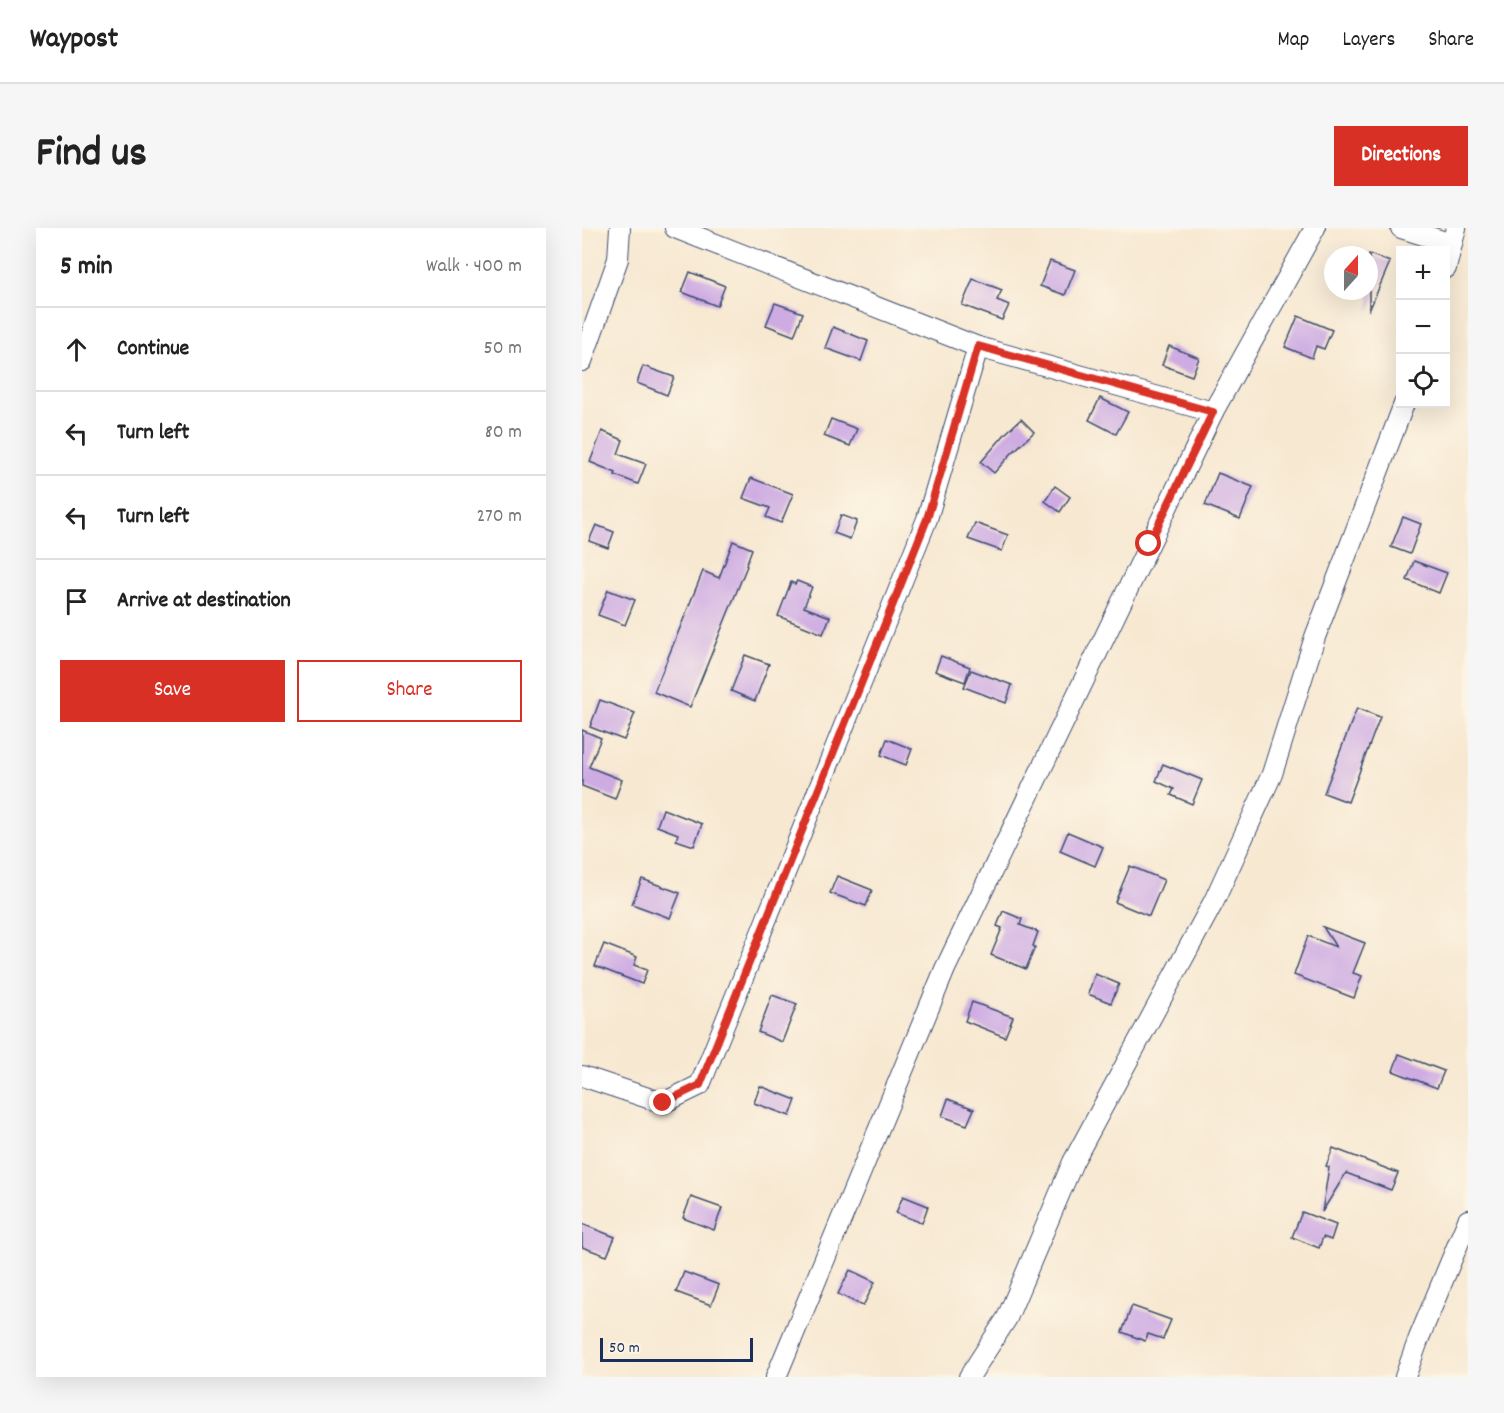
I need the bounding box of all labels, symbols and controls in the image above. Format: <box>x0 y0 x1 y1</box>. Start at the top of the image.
text: Waypost <box>30 21 118 61</box>
text: Map <box>1278 26 1309 56</box>
text: Layers <box>1342 26 1395 56</box>
text: Share <box>1428 26 1474 56</box>
text: Find us <box>36 126 147 186</box>
button: Directions <box>1334 126 1468 186</box>
north arrow <box>1324 246 1378 300</box>
map controls <box>1396 246 1450 408</box>
button: + <box>1396 246 1450 300</box>
text: 5 min <box>60 249 113 286</box>
text: Walk · 400 m <box>426 253 522 281</box>
button: − <box>1396 300 1450 354</box>
icon: ahead <box>60 333 93 366</box>
text: Continue <box>117 334 189 365</box>
text: 50 m <box>484 335 522 363</box>
button: locate <box>1396 354 1450 408</box>
icon: left <box>60 417 93 450</box>
text: Turn left <box>117 418 189 449</box>
text: 80 m <box>485 419 522 447</box>
icon: left <box>60 501 93 534</box>
text: Turn left <box>117 502 189 533</box>
text: 270 m <box>476 503 522 531</box>
route start <box>1135 530 1161 556</box>
icon: arrive <box>60 585 93 618</box>
text: Arrive at destination <box>117 586 291 617</box>
button: Save <box>60 660 285 722</box>
button: Share <box>297 660 522 722</box>
route end <box>649 1089 675 1115</box>
scale bar <box>600 1335 753 1362</box>
text: 50 m <box>609 1337 640 1360</box>

